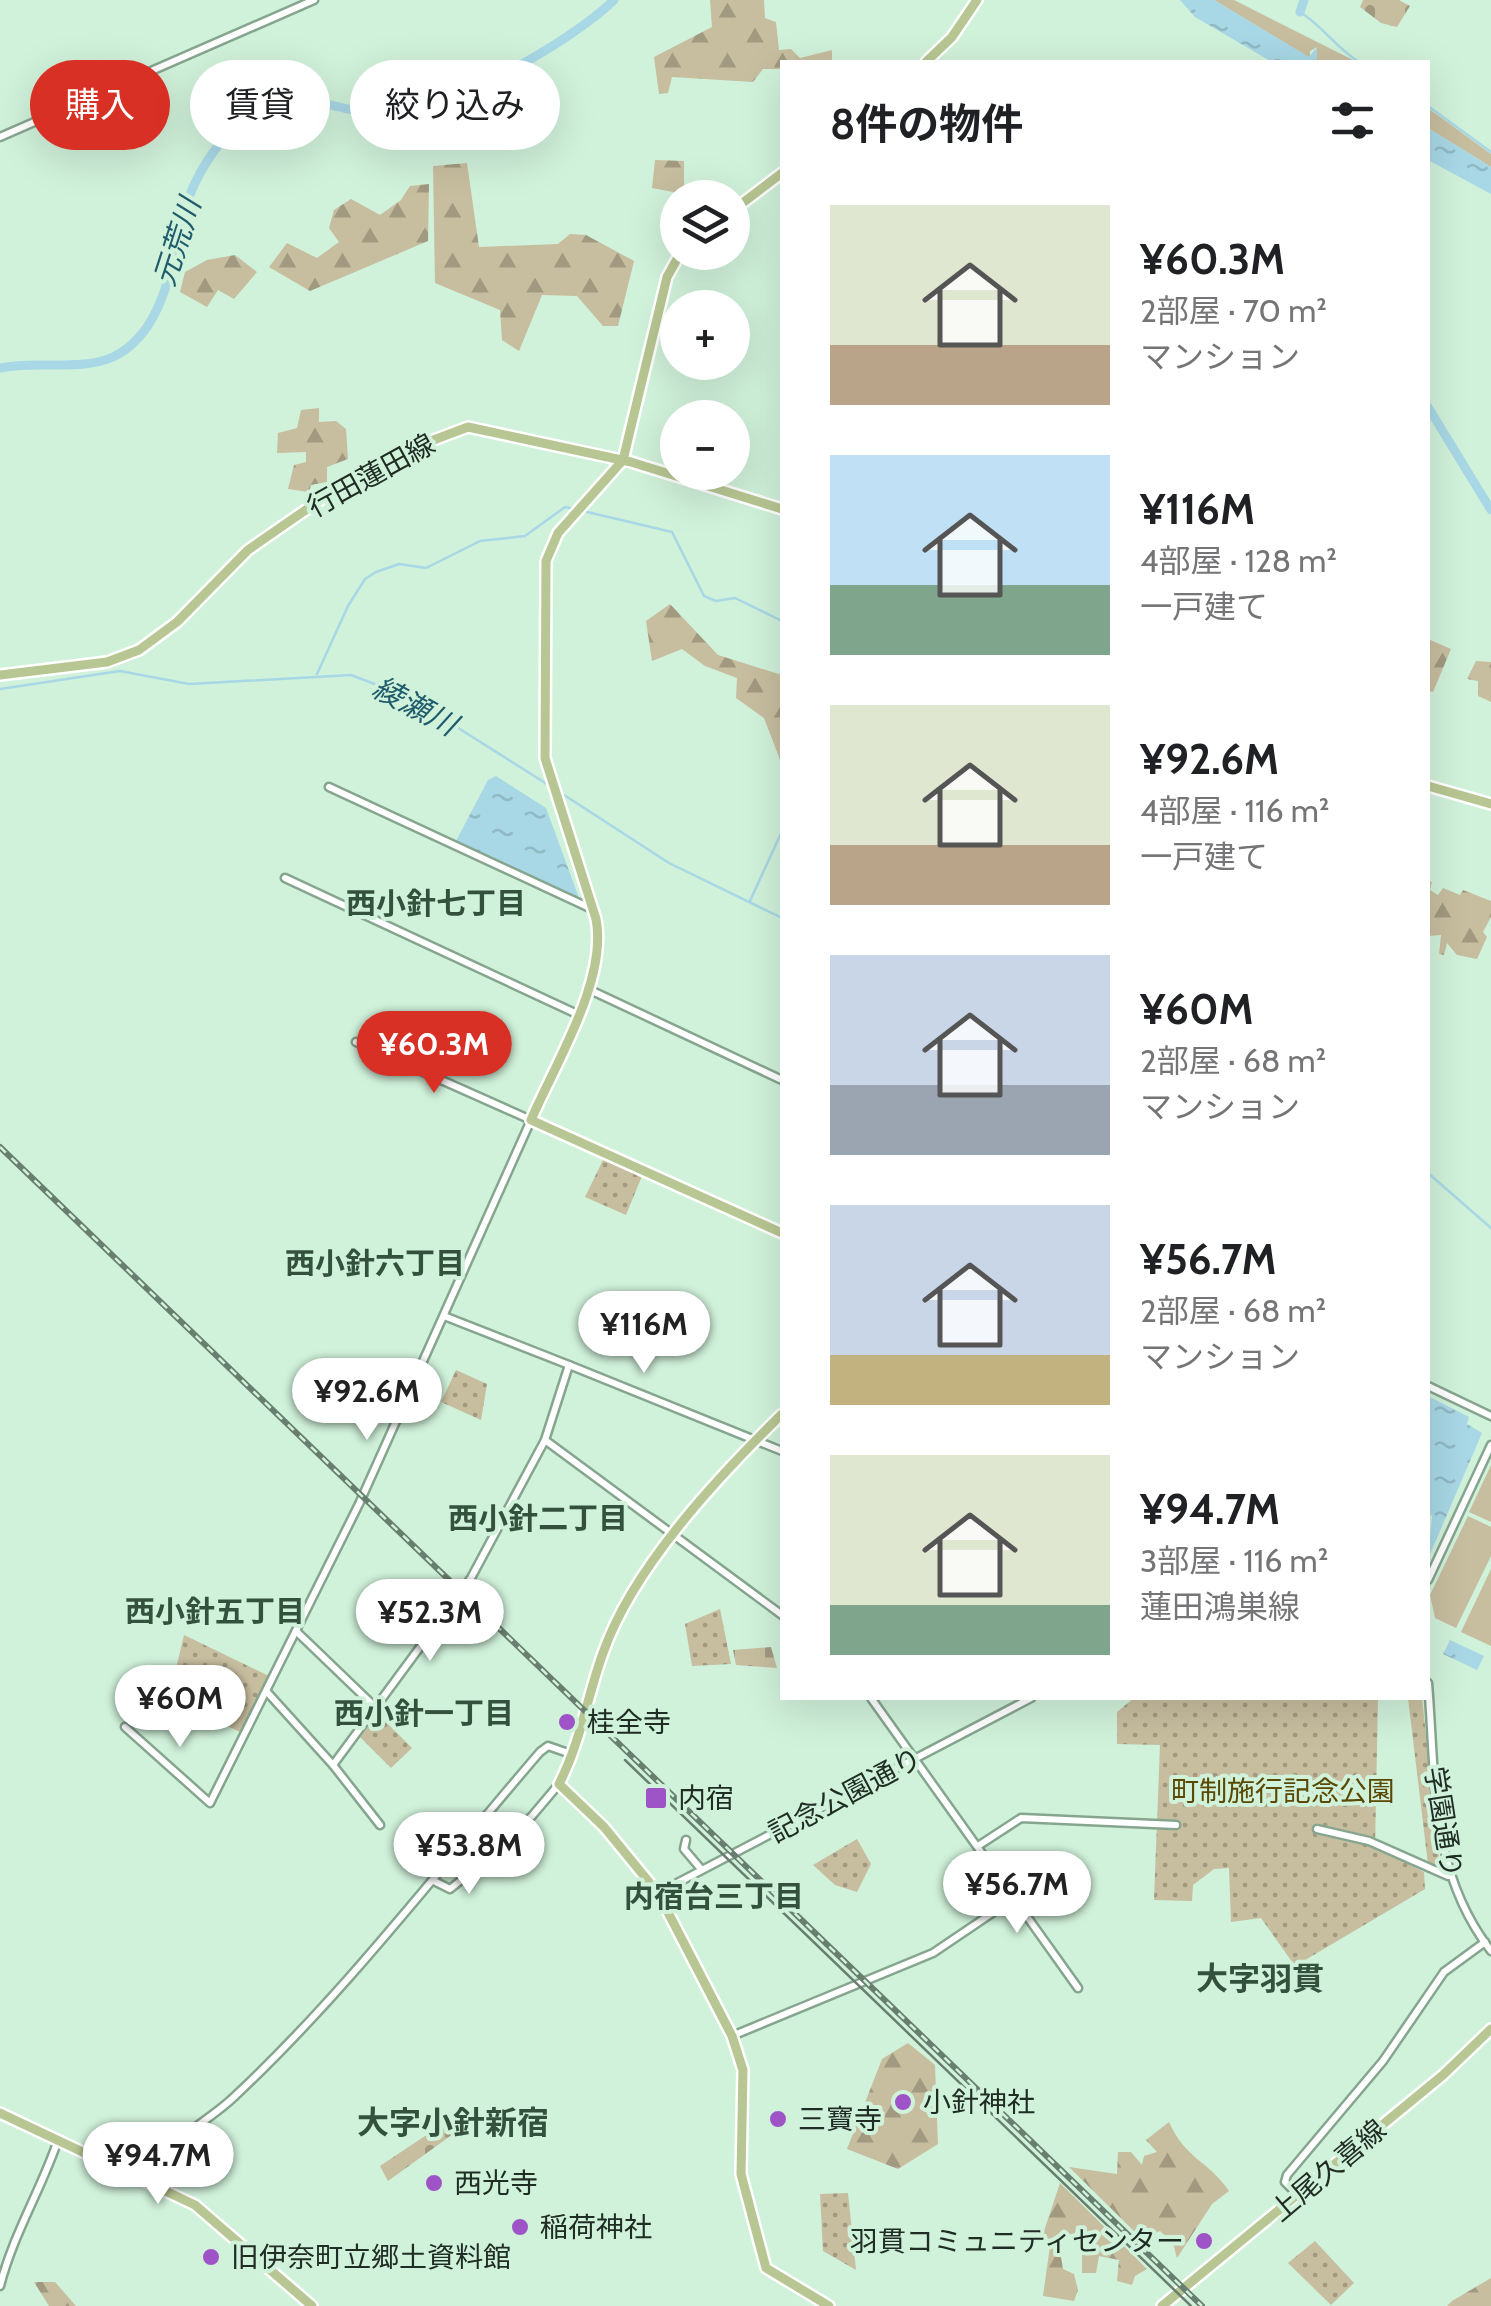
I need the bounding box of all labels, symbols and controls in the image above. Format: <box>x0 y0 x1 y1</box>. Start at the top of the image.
chip: 購入 <box>30 60 170 150</box>
chip: 賃貸 <box>190 60 330 150</box>
chip: 絞り込み <box>350 60 560 150</box>
icon: filters <box>1325 93 1380 148</box>
text: 8件の物件 <box>830 98 1023 150</box>
map controls <box>660 180 750 490</box>
button: layers <box>660 180 750 270</box>
water label: 元荒川 <box>145 191 209 291</box>
text: ¥60.3M <box>1140 233 1285 285</box>
icon: home <box>910 245 1030 365</box>
button: + <box>660 290 750 380</box>
text: 2部屋 · 70 m² <box>1140 291 1327 330</box>
text: マンション <box>1140 337 1300 376</box>
button: − <box>660 400 750 490</box>
street label: 行田蓮田線 <box>302 426 440 524</box>
text: ¥116M <box>1140 483 1255 535</box>
icon: home <box>910 495 1030 615</box>
text: 4部屋 · 128 m² <box>1140 541 1337 580</box>
text: 一戸建て <box>1140 587 1268 626</box>
water label: 綾瀬川 <box>367 669 466 745</box>
text: ¥92.6M <box>1140 733 1279 785</box>
icon: home <box>910 745 1030 865</box>
text: 4部屋 · 116 m² <box>1140 791 1329 830</box>
text: 一戸建て <box>1140 837 1268 876</box>
district label: 西小針七丁目 <box>346 885 526 922</box>
text: ¥60M <box>1140 983 1254 1035</box>
icon: home <box>910 995 1030 1115</box>
pin: ¥60.3M <box>353 1011 515 1096</box>
text: ¥60.3M <box>379 1024 489 1063</box>
text: 2部屋 · 68 m² <box>1140 1041 1326 1080</box>
text: マンション <box>1140 1087 1300 1126</box>
text: ¥56.7M <box>1140 1233 1276 1285</box>
district label: 西小針六丁目 <box>285 1245 465 1282</box>
icon: home <box>910 1245 1030 1365</box>
pin: ¥116M <box>574 1291 714 1376</box>
text: 2部屋 · 68 m² <box>1140 1291 1326 1330</box>
text: ¥116M <box>600 1304 688 1343</box>
text: マンション <box>1140 1337 1300 1376</box>
pin: ¥92.6M <box>286 1358 448 1443</box>
text: ¥92.6M <box>314 1371 420 1410</box>
text: ¥94.7M <box>1140 1483 1280 1535</box>
icon: home <box>910 1495 1030 1615</box>
district label: 西小針二丁目 <box>448 1500 628 1537</box>
text: 3部屋 · 116 m² <box>1140 1541 1328 1580</box>
pin: ¥52.3M <box>349 1579 511 1664</box>
text: 蓮田鴻巣線 <box>1140 1587 1300 1626</box>
text: ¥52.3M <box>378 1592 482 1631</box>
district label: 西小針五丁目 <box>125 1593 305 1630</box>
pin: ¥60M <box>121 1665 239 1750</box>
text: ¥60M <box>137 1678 223 1717</box>
district label: 西小針一丁目 <box>334 1695 514 1732</box>
place label: 桂全寺 <box>587 1705 671 1739</box>
marker: 桂全寺 <box>556 1711 578 1733</box>
street label: 記念公園通り <box>763 1741 927 1849</box>
street label: 学園通り <box>1418 1764 1470 1880</box>
park label: 町制施行記念公園 <box>1171 1774 1395 1808</box>
place label: 内宿 <box>678 1781 734 1815</box>
marker: 内宿 <box>643 1785 669 1811</box>
pin: ¥53.8M <box>388 1812 550 1897</box>
text: ¥53.8M <box>416 1825 522 1864</box>
pin: ¥56.7M <box>936 1851 1098 1936</box>
text: ¥56.7M <box>965 1864 1069 1903</box>
district label: 内宿台三丁目 <box>624 1878 804 1915</box>
district label: 大字羽貫 <box>1196 1959 1324 1998</box>
place label: 小針神社 <box>923 2085 1035 2119</box>
marker: 小針神社 <box>892 2091 914 2113</box>
place label: 三寶寺 <box>798 2102 882 2136</box>
district label: 大字小針新宿 <box>357 2103 549 2142</box>
marker: 三寶寺 <box>767 2108 789 2130</box>
street label: 上尾久喜線 <box>1263 2112 1393 2228</box>
pin: ¥94.7M <box>77 2122 239 2207</box>
text: ¥94.7M <box>105 2135 211 2174</box>
place label: 西光寺 <box>454 2166 538 2200</box>
marker: 西光寺 <box>423 2172 445 2194</box>
place label: 稲荷神社 <box>540 2210 652 2244</box>
marker: 稲荷神社 <box>509 2216 531 2238</box>
place label: 羽貫コミュニティセンター <box>850 2224 1184 2258</box>
marker: 羽貫コミュニティセンター <box>1193 2230 1215 2252</box>
place label: 旧伊奈町立郷土資料館 <box>231 2240 511 2274</box>
marker: 旧伊奈町立郷土資料館 <box>200 2246 222 2268</box>

